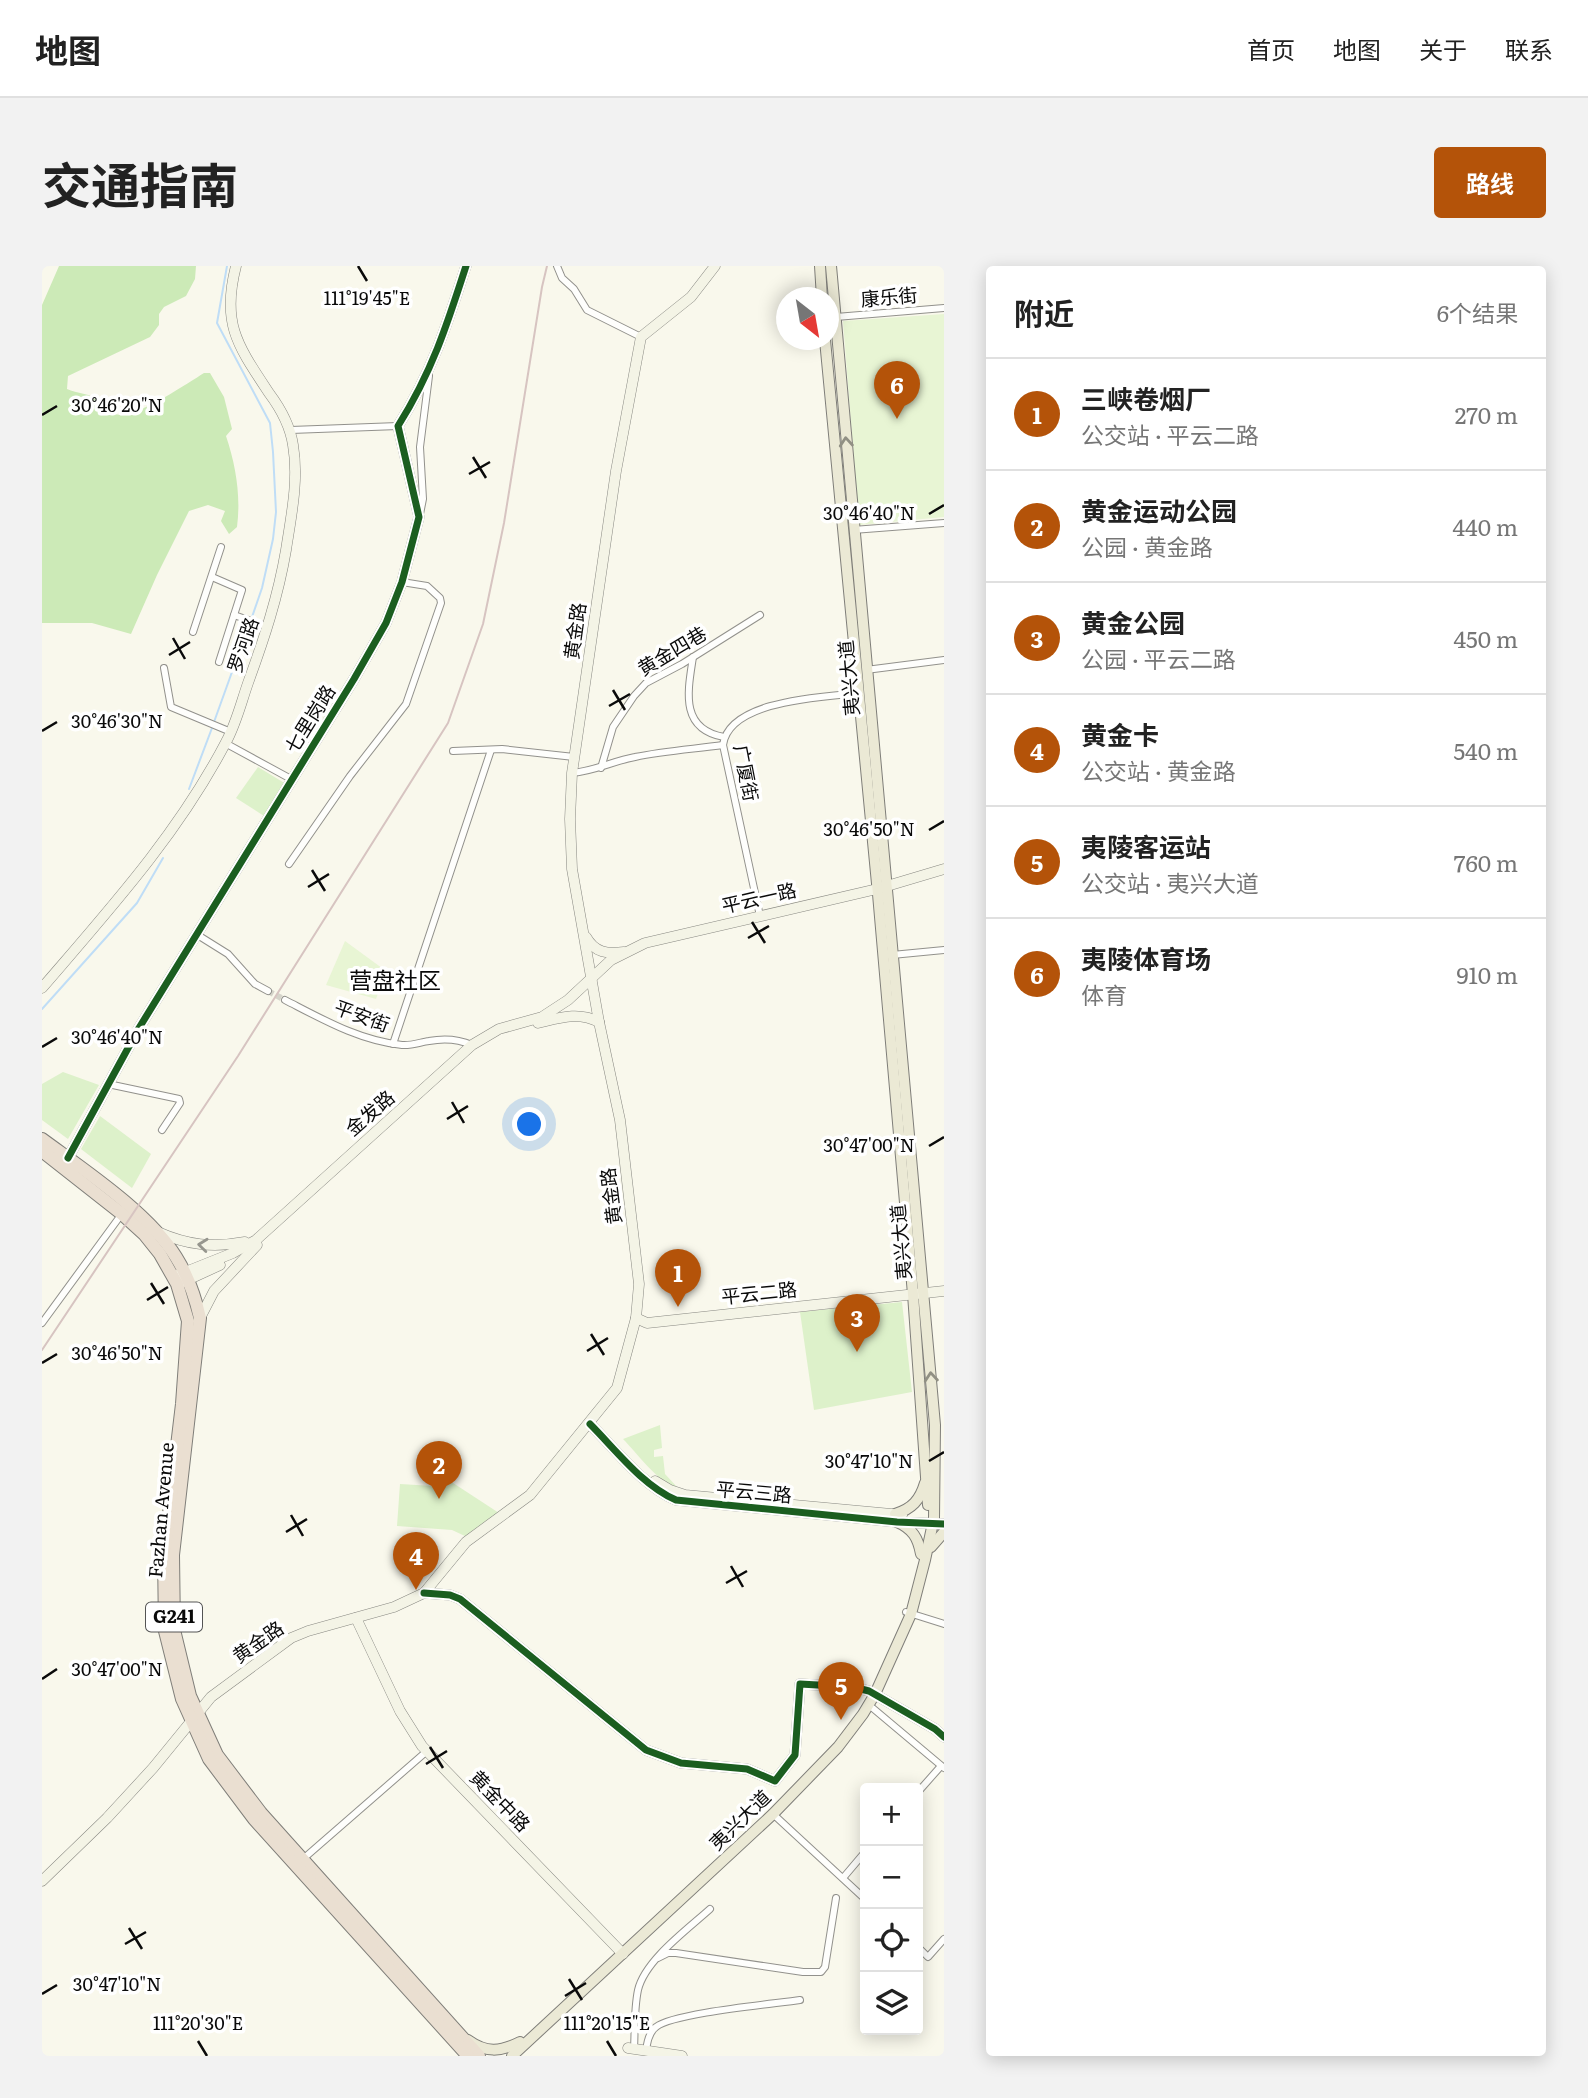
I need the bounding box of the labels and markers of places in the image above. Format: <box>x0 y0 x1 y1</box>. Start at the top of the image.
pin: 6 <box>874 361 920 419</box>
pin: 1 <box>655 1249 701 1307</box>
pin: 3 <box>834 1294 880 1352</box>
pin: 2 <box>416 1441 462 1499</box>
pin: 4 <box>393 1532 439 1590</box>
pin: 5 <box>818 1662 864 1720</box>

